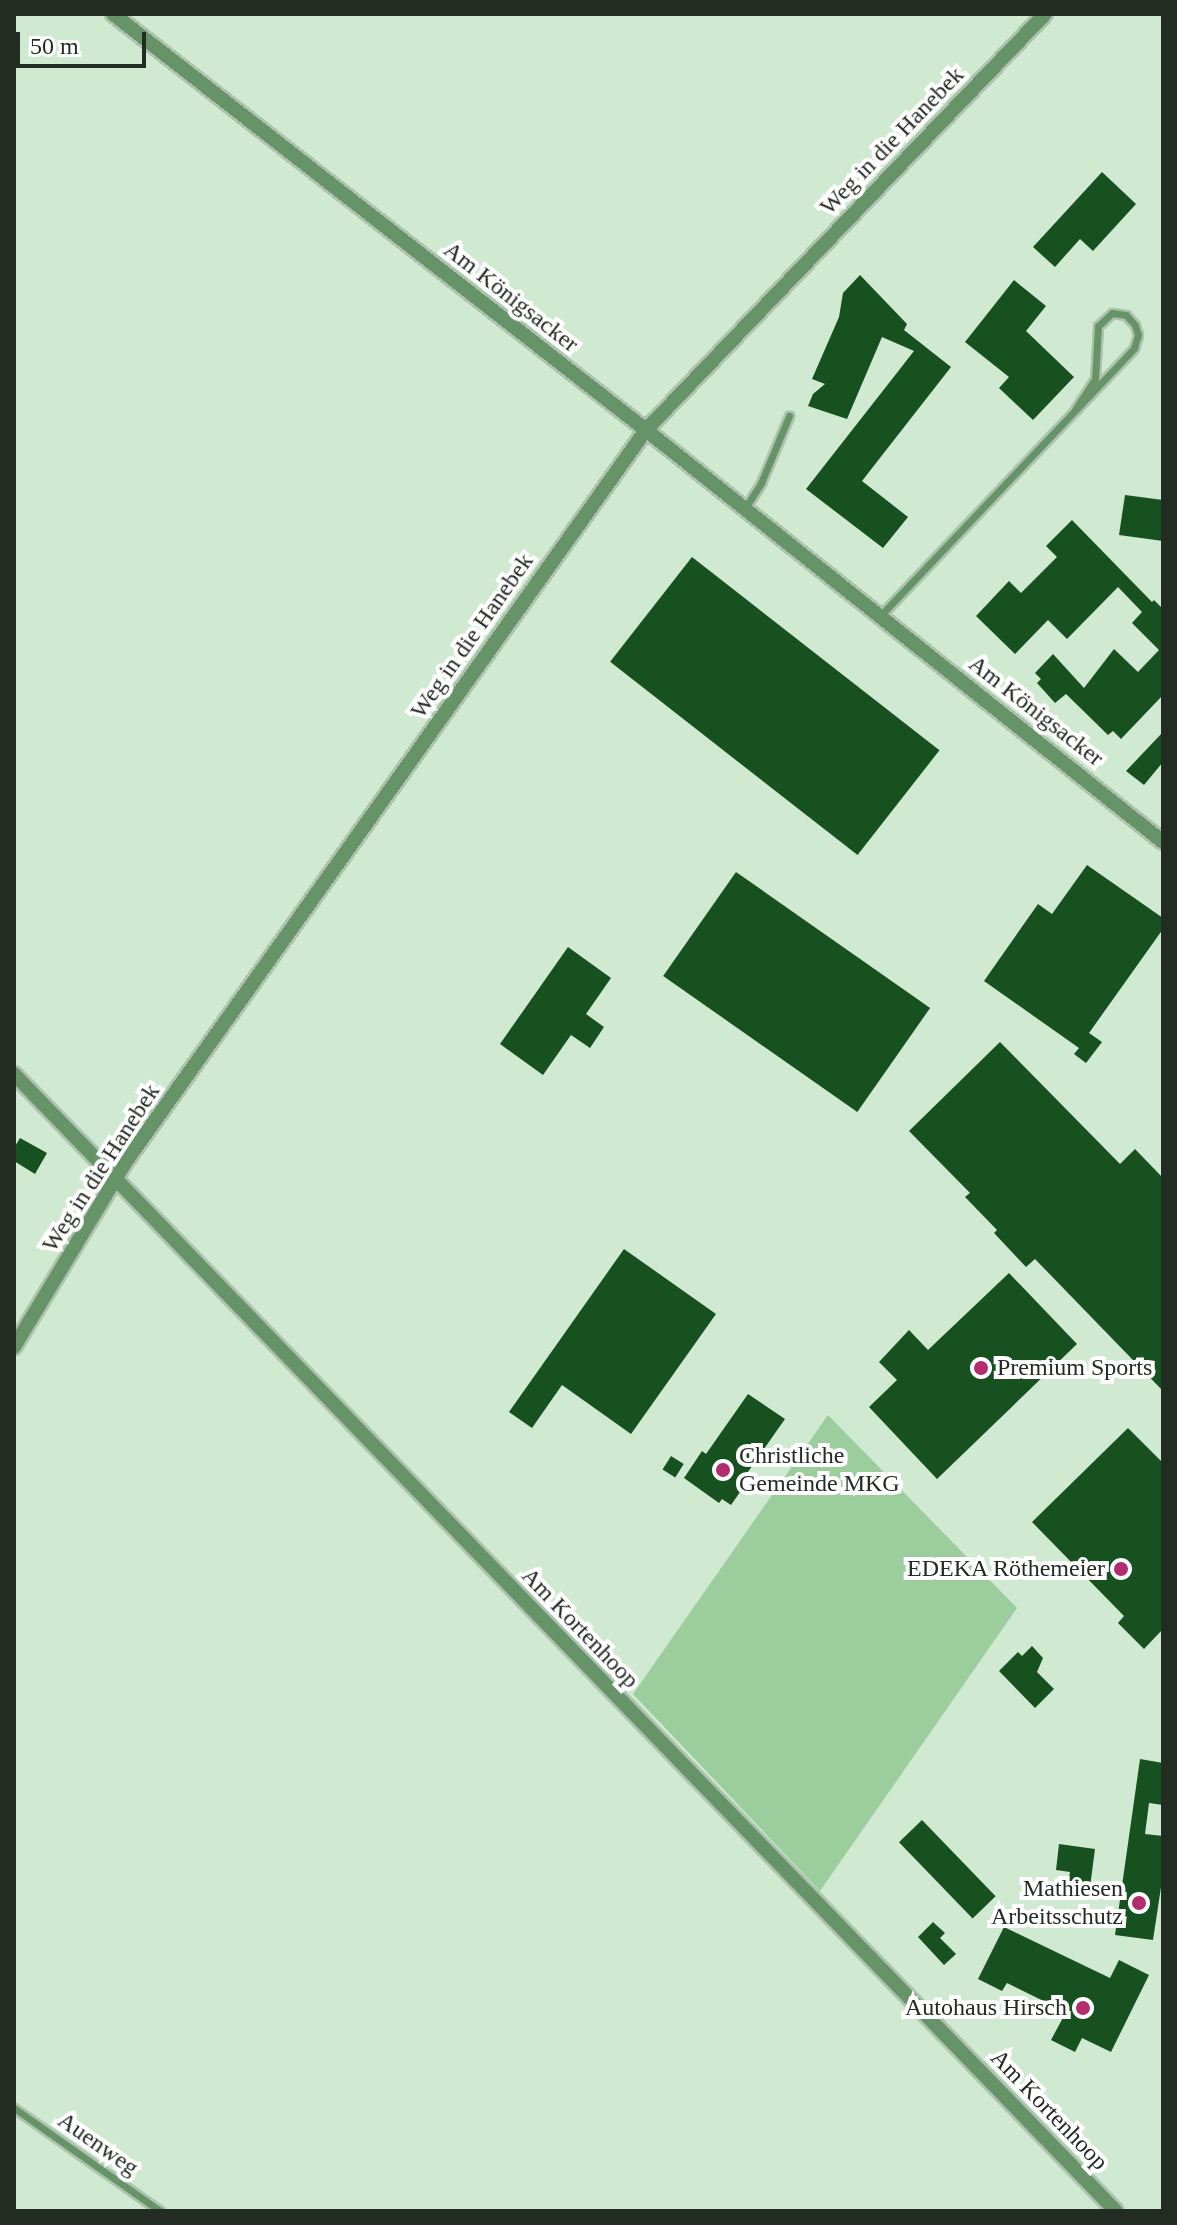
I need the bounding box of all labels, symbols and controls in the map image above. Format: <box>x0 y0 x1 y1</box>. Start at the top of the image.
scale bar <box>20 16 150 66</box>
text: 50 m <box>30 33 79 59</box>
street label: Weg in die Hanebek <box>814 61 970 221</box>
street label: Am Königsacker <box>438 235 584 359</box>
street label: Weg in die Hanebek <box>404 548 540 724</box>
street label: Am Königsacker <box>963 649 1109 773</box>
street label: Weg in die Hanebek <box>36 1079 166 1257</box>
place label: Premium Sports <box>997 1354 1152 1382</box>
marker: Premium Sports <box>972 1359 990 1377</box>
place label: Christliche Gemeinde MKG <box>739 1442 900 1498</box>
marker: Christliche Gemeinde MKG <box>714 1461 732 1479</box>
place label: EDEKA Röthemeier <box>906 1555 1105 1583</box>
marker: EDEKA Röthemeier <box>1112 1560 1130 1578</box>
street label: Am Kortenhoop <box>515 1562 645 1694</box>
place label: Mathiesen Arbeitsschutz <box>991 1875 1123 1931</box>
marker: Mathiesen Arbeitsschutz <box>1130 1894 1148 1912</box>
place label: Autohaus Hirsch <box>905 1994 1067 2022</box>
marker: Autohaus Hirsch <box>1074 1999 1092 2017</box>
street label: Am Kortenhoop <box>984 2044 1114 2176</box>
street label: Auenweg <box>52 2106 144 2182</box>

